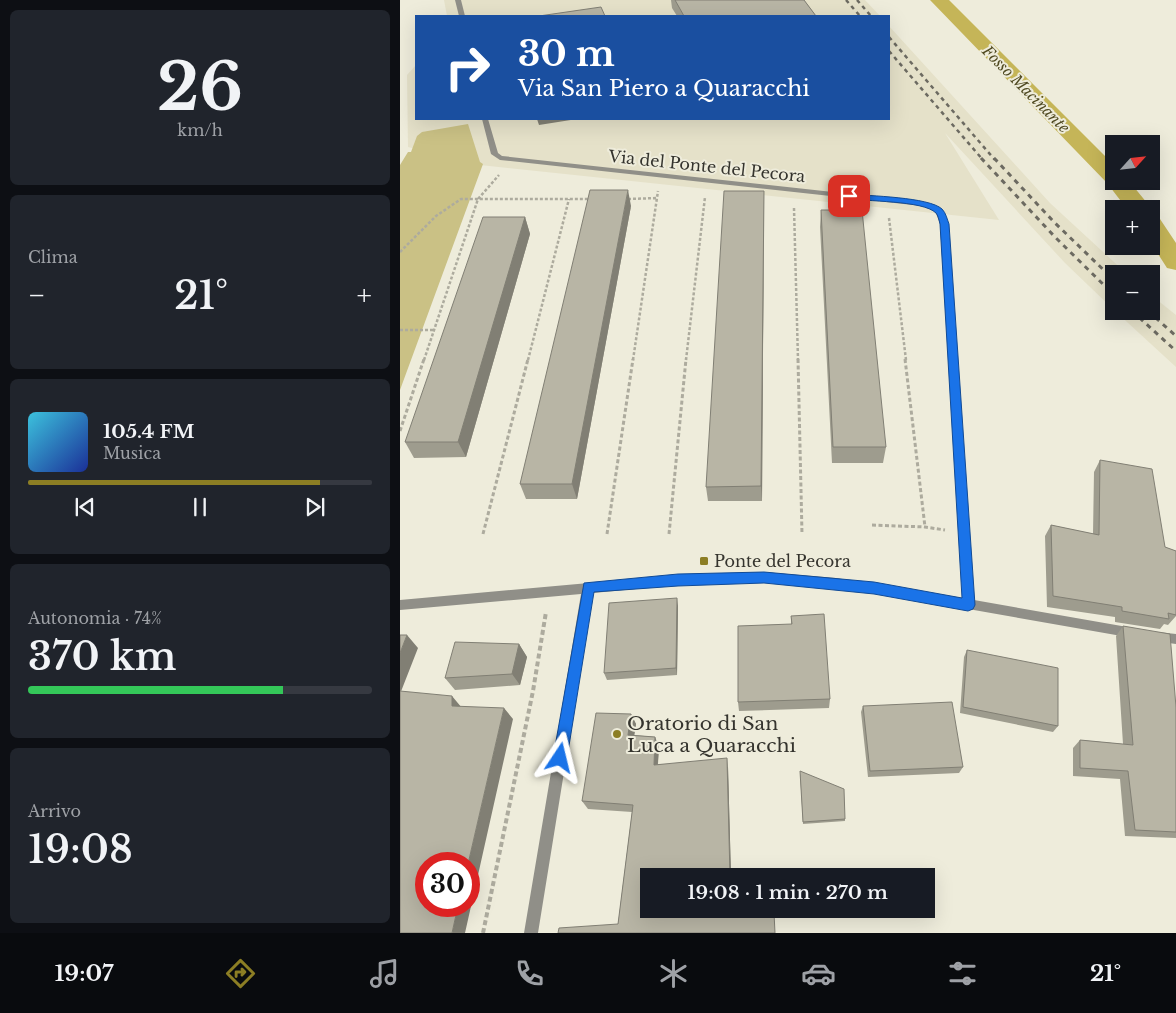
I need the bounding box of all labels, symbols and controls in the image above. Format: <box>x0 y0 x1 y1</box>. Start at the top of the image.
text: 30 m <box>518 32 615 75</box>
icon: right <box>435 35 500 100</box>
water label: Fosso Macinante <box>978 41 1074 137</box>
text: 26 <box>157 47 243 128</box>
text: Via San Piero a Quaracchi <box>518 75 810 102</box>
text: km/h <box>177 120 223 140</box>
north arrow <box>1105 135 1160 190</box>
map controls <box>1105 135 1160 320</box>
street label: Via del Ponte del Pecora <box>607 146 806 186</box>
pin <box>828 175 870 217</box>
icon: arrive <box>835 182 863 210</box>
button: + <box>1105 200 1160 255</box>
text: Clima <box>28 247 78 267</box>
button: − <box>1105 265 1160 320</box>
text: 21° <box>174 272 228 319</box>
text: − <box>28 278 46 313</box>
text: + <box>357 278 372 313</box>
text: 105.4 FM <box>103 420 194 443</box>
text: Musica <box>103 443 161 463</box>
icon: previous <box>71 493 99 521</box>
icon: pause <box>186 493 214 521</box>
icon: next <box>301 493 329 521</box>
place label: Ponte del Pecora <box>714 551 851 571</box>
marker: Ponte del Pecora <box>698 555 710 567</box>
text: Autonomia · 74% <box>28 608 162 628</box>
text: 370 km <box>28 633 176 680</box>
place label: Oratorio di San Luca a Quaracchi <box>627 712 797 757</box>
marker: Oratorio di San Luca a Quaracchi <box>611 728 623 740</box>
position arrow <box>533 731 585 783</box>
text: Arrivo <box>28 801 81 821</box>
text: 19:08 <box>28 826 133 873</box>
speed limit sign: 30 <box>415 852 480 917</box>
text: 19:08 · 1 min · 270 m <box>687 881 888 904</box>
icon: directions <box>223 956 258 991</box>
icon: music <box>367 956 402 991</box>
icon: phone <box>512 956 547 991</box>
icon: climate <box>656 956 691 991</box>
icon: car <box>801 956 836 991</box>
icon: filters <box>945 956 980 991</box>
text: 19:07 <box>55 960 113 987</box>
text: 21° <box>1090 960 1121 987</box>

